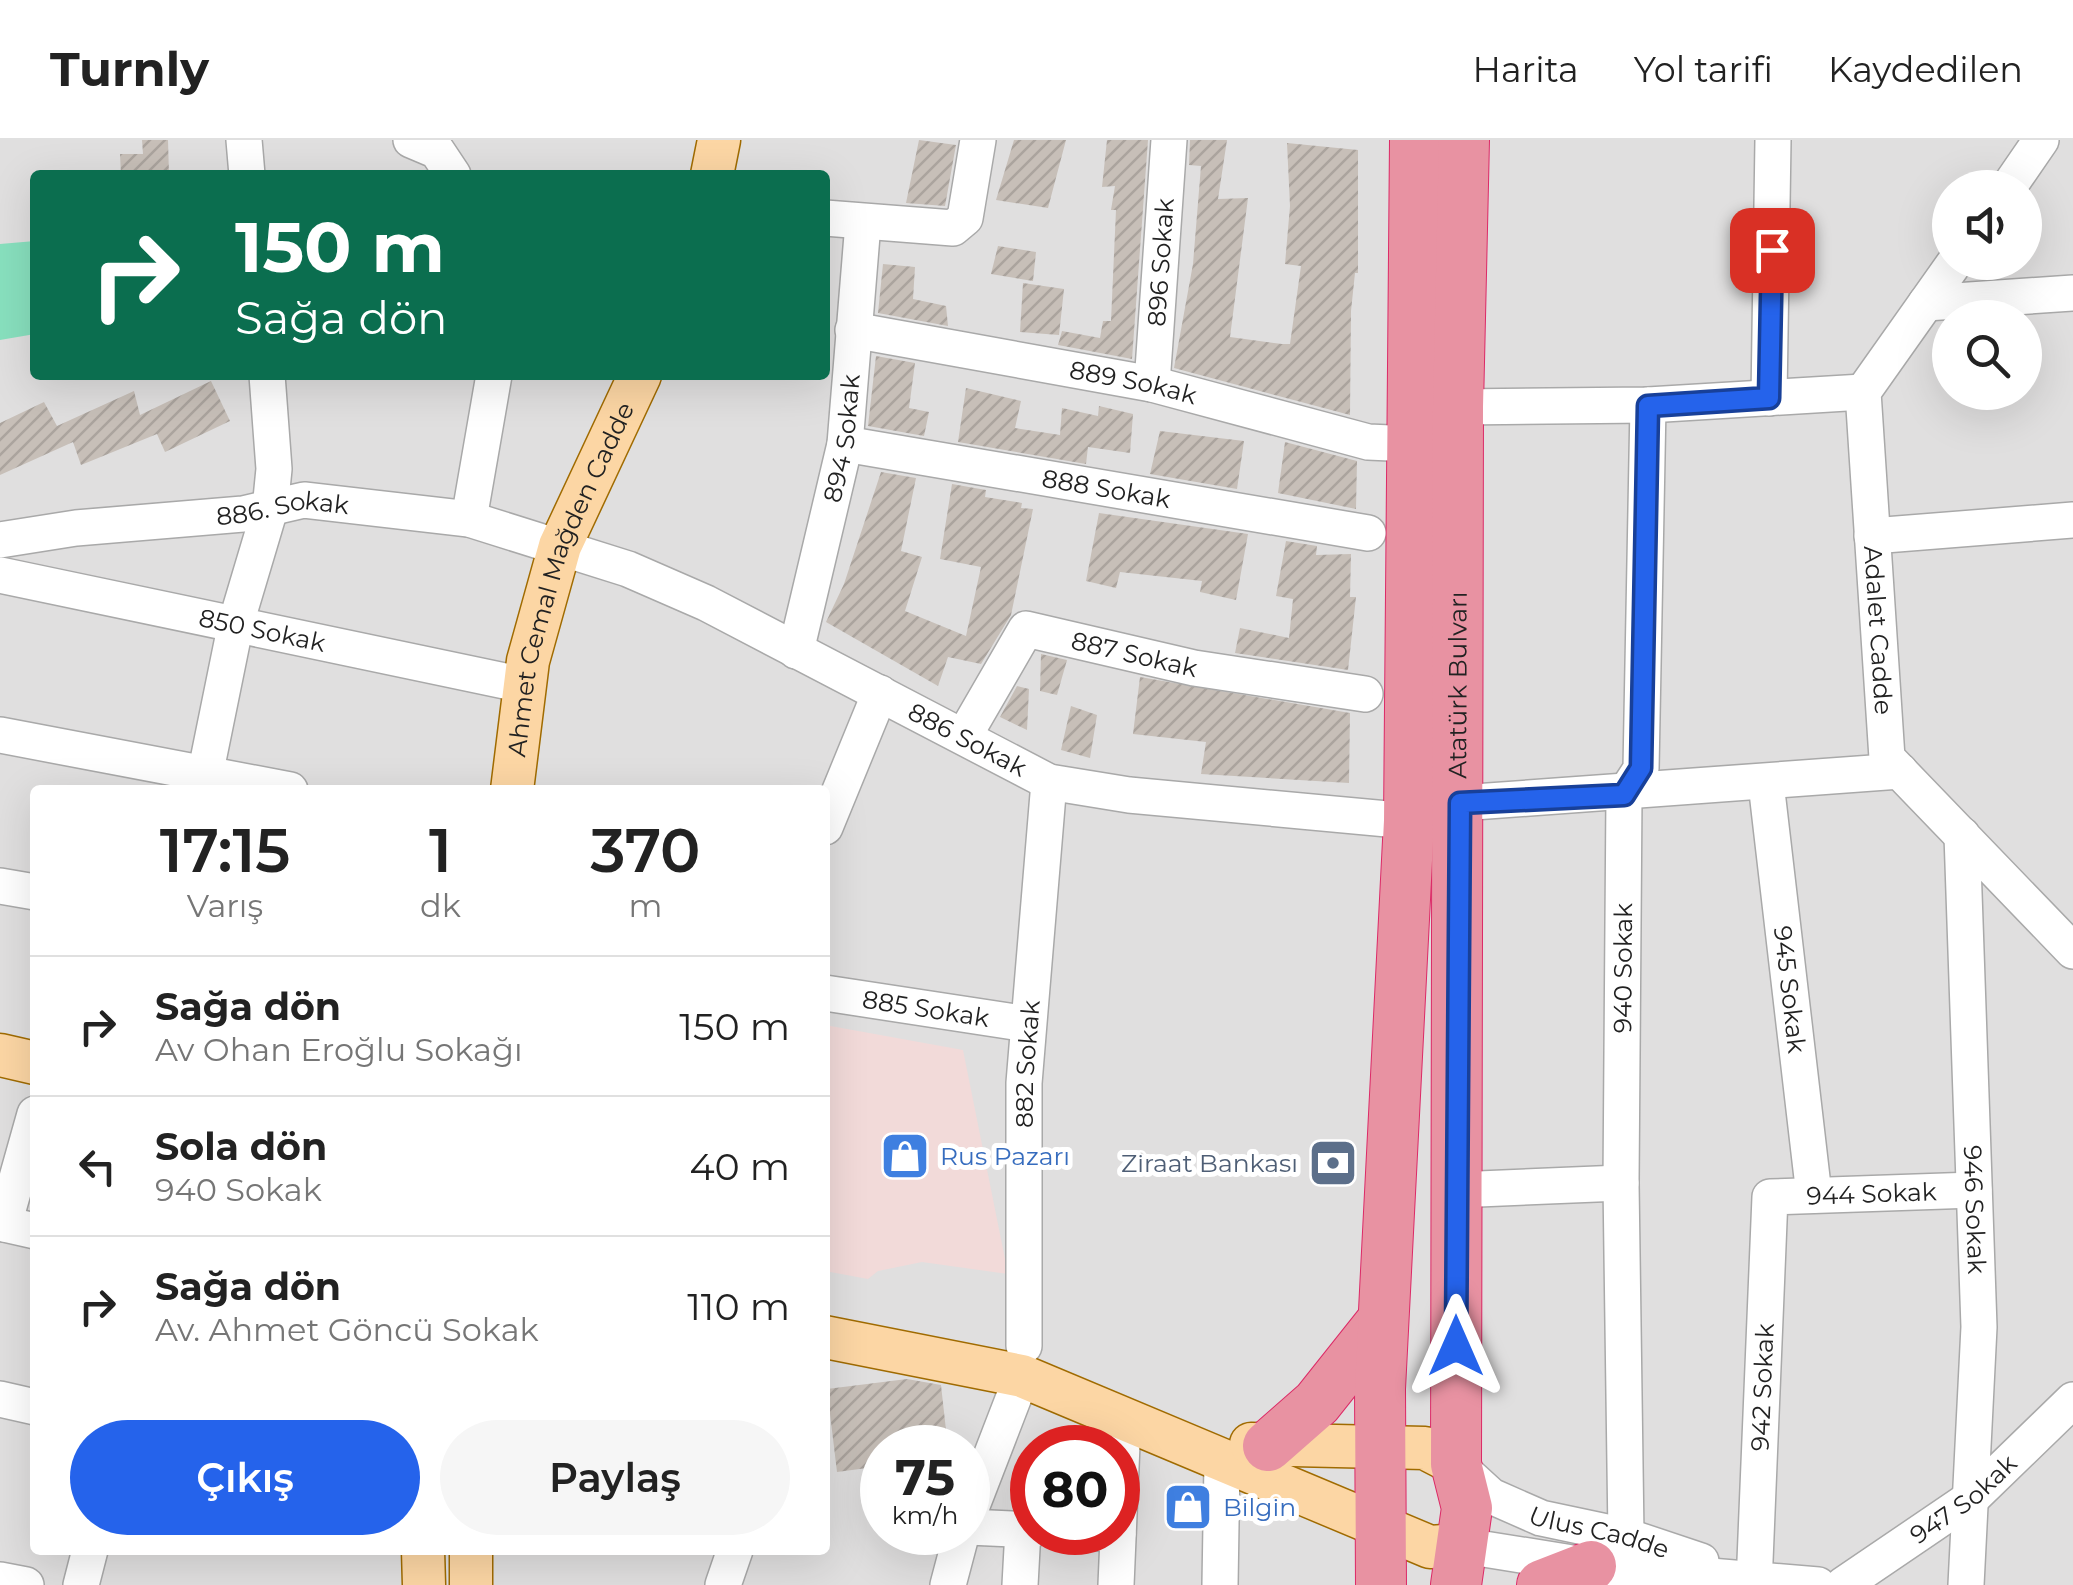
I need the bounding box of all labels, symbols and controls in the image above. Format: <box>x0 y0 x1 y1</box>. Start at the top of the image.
text: Turnly <box>50 40 209 98</box>
text: Harita <box>1473 48 1579 91</box>
text: Yol tarifi <box>1634 48 1773 91</box>
text: Kaydedilen <box>1828 48 2023 91</box>
map controls <box>1932 170 2042 410</box>
button: sound <box>1932 170 2042 280</box>
street label: 896 Sokak <box>1141 197 1180 327</box>
text: 150 m <box>235 204 445 290</box>
pin <box>1730 208 1815 293</box>
icon: right <box>70 210 200 340</box>
icon: arrive <box>1745 223 1800 278</box>
text: Sağa dön <box>235 290 448 345</box>
button: search <box>1932 300 2042 410</box>
street label: 889 Sokak <box>1067 354 1200 410</box>
street label: 894 Sokak <box>817 373 866 505</box>
street label: Ahmet Cemal Mağden Cadde <box>501 397 640 758</box>
street label: 888 Sokak <box>1040 463 1173 514</box>
street label: 886. Sokak <box>215 485 351 531</box>
street label: Adalet Cadde <box>1858 545 1899 716</box>
street label: Atatürk Bulvarı <box>1442 591 1473 779</box>
street label: 850 Sokak <box>196 602 328 658</box>
street label: 887 Sokak <box>1068 625 1201 683</box>
street label: 886 Sokak <box>903 696 1032 783</box>
text: 17:15 <box>160 814 290 887</box>
text: 1 <box>429 814 452 887</box>
text: 370 <box>590 814 700 887</box>
text: Varış <box>187 886 263 925</box>
text: dk <box>420 886 461 925</box>
text: m <box>628 886 662 925</box>
street label: 940 Sokak <box>1607 903 1638 1033</box>
street label: 945 Sokak <box>1768 924 1812 1055</box>
text: Sağa dön <box>155 983 341 1030</box>
street label: 885 Sokak <box>860 984 991 1033</box>
icon: right <box>70 999 125 1054</box>
street label: 882 Sokak <box>1009 999 1046 1128</box>
text: 150 m <box>679 1003 790 1050</box>
text: Av Ohan Eroğlu Sokağı <box>155 1030 523 1069</box>
text: Sola dön <box>155 1123 327 1170</box>
shop icon: Rus Pazarı <box>879 1130 931 1182</box>
bank icon: Ziraat Bankası <box>1307 1137 1359 1189</box>
icon: left <box>70 1139 125 1194</box>
place label: Rus Pazarı <box>940 1141 1070 1171</box>
text: 40 m <box>689 1143 790 1190</box>
street label: 946 Sokak <box>1958 1145 1992 1275</box>
place label: Ziraat Bankası <box>1121 1148 1298 1178</box>
text: 940 Sokak <box>155 1170 322 1209</box>
street label: 944 Sokak <box>1806 1176 1937 1211</box>
text: Sağa dön <box>155 1263 341 1310</box>
icon: right <box>70 1279 125 1334</box>
text: 110 m <box>687 1283 790 1330</box>
position arrow <box>1404 1294 1508 1398</box>
text: Av. Ahmet Göncü Sokak <box>155 1310 539 1349</box>
street label: 942 Sokak <box>1745 1323 1780 1452</box>
button: Çıkış <box>70 1420 420 1535</box>
button: Paylaş <box>440 1420 790 1535</box>
speed limit sign: 80 <box>1010 1425 1140 1555</box>
text: 75 <box>895 1447 955 1508</box>
street label: 947 Sokak <box>1904 1448 2023 1550</box>
shop icon: Bilgin <box>1162 1481 1214 1533</box>
place label: Bilgin <box>1223 1492 1296 1522</box>
text: km/h <box>892 1500 958 1530</box>
street label: Ulus Cadde <box>1524 1500 1673 1564</box>

